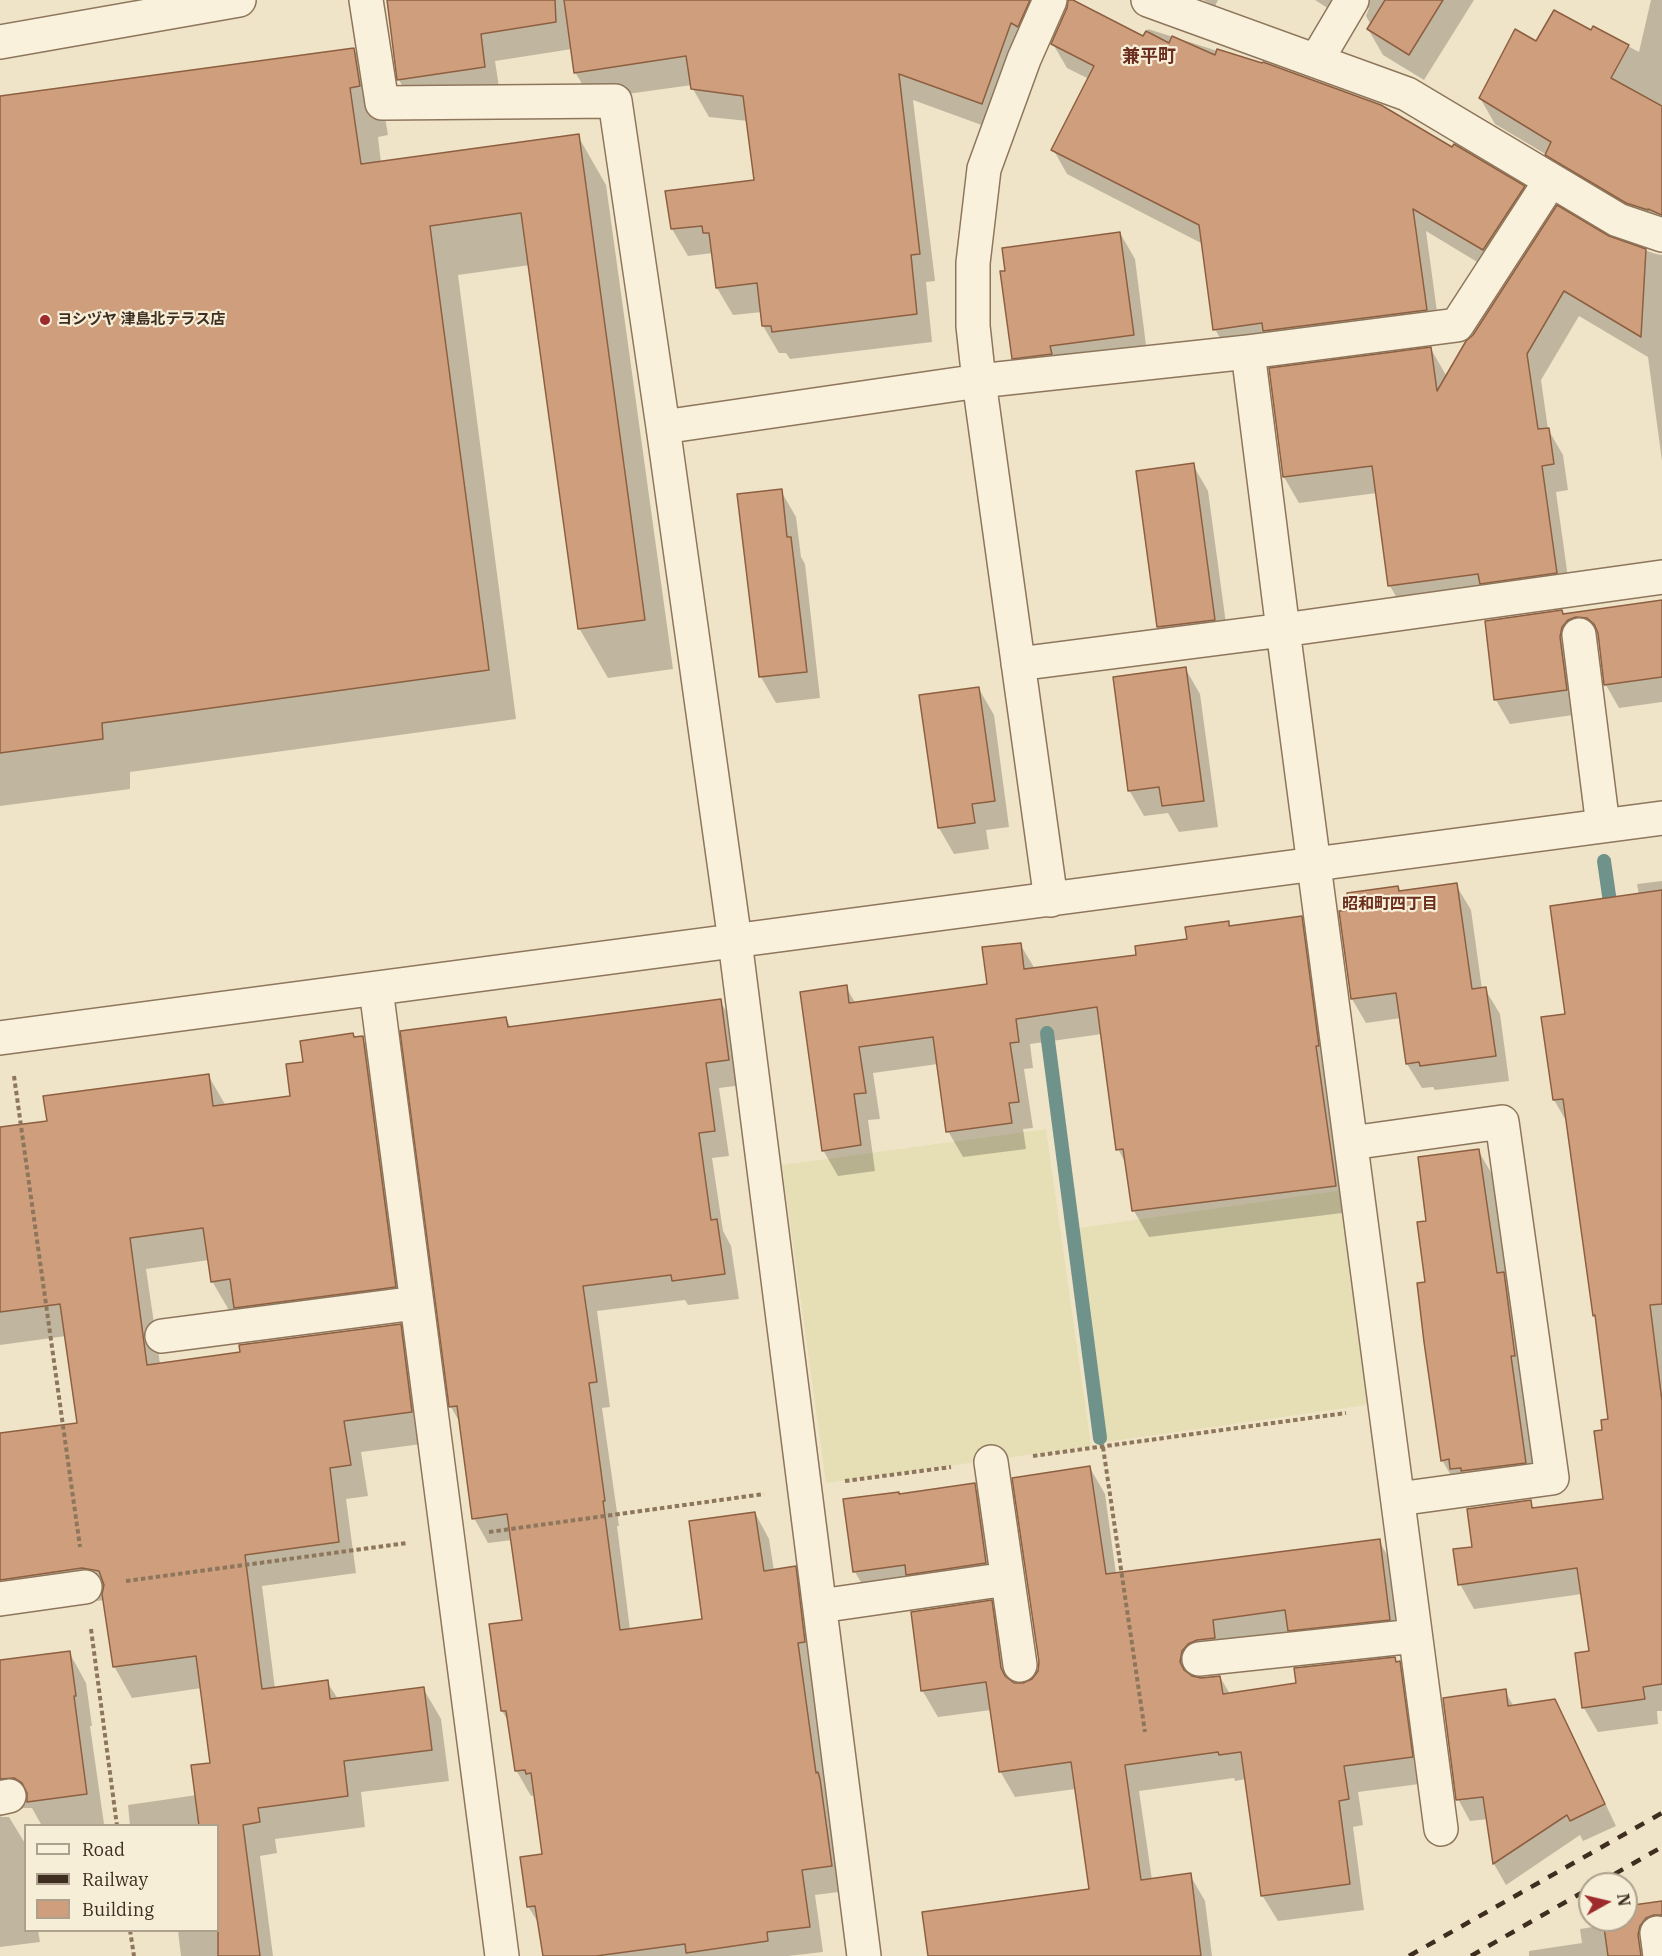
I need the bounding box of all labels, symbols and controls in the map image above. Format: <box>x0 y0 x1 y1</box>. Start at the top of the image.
district label: 兼平町 <box>1122 46 1176 68</box>
place label: ヨシヅヤ 津島北テラス店 <box>57 311 225 329</box>
marker: ヨシヅヤ 津島北テラス店 <box>38 313 52 327</box>
district label: 昭和町四丁目 <box>1342 894 1438 914</box>
legend <box>24 1824 219 1932</box>
text: Road <box>82 1838 125 1861</box>
text: Railway <box>82 1868 148 1891</box>
north arrow <box>1578 1872 1638 1932</box>
text: N <box>1613 1892 1635 1907</box>
text: Building <box>82 1898 154 1921</box>

